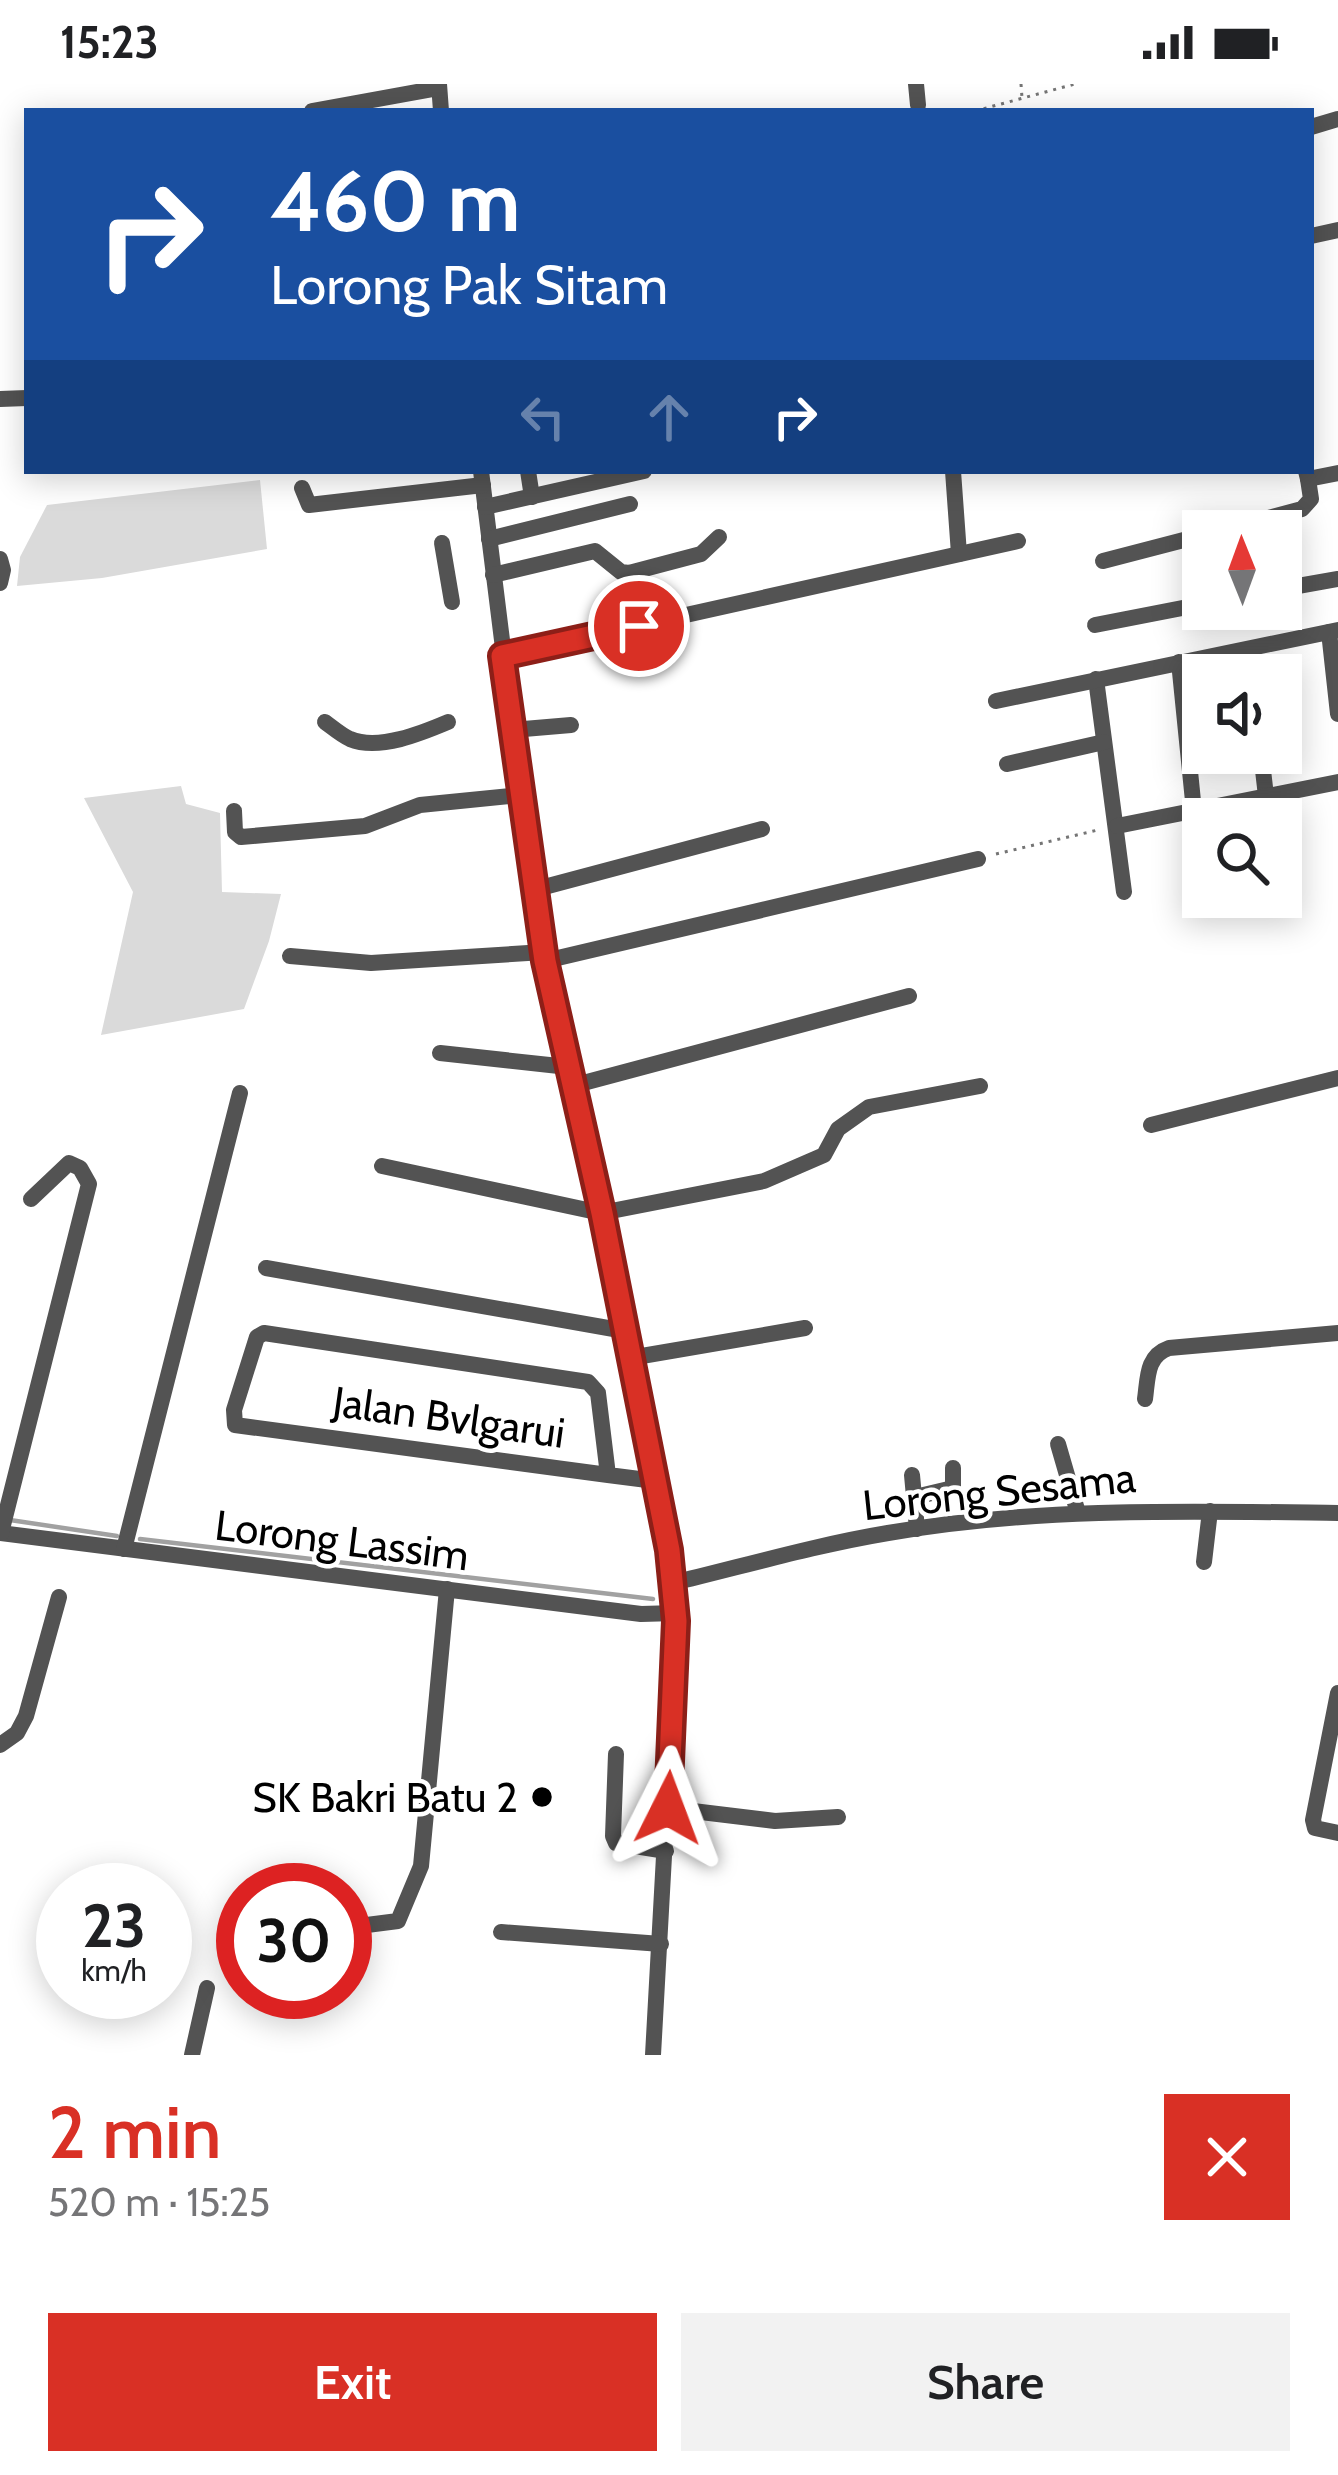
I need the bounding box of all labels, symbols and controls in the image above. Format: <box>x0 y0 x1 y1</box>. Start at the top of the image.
text: 15:23 <box>60 15 159 69</box>
text: 460 m <box>270 150 521 252</box>
icon: right <box>72 156 228 312</box>
text: Lorong Pak Sitam <box>270 252 668 318</box>
icon: left <box>510 384 576 450</box>
icon: ahead <box>636 384 702 450</box>
icon: right <box>762 384 828 450</box>
north arrow <box>1182 510 1302 630</box>
map controls <box>1182 510 1302 918</box>
pin <box>588 575 690 677</box>
icon: arrive <box>606 593 672 659</box>
button: sound <box>1182 654 1302 774</box>
button: search <box>1182 798 1302 918</box>
street label: Jalan Bvlgarui <box>329 1375 568 1459</box>
street label: Lorong Sesama <box>860 1451 1138 1531</box>
street label: Lorong Lassim <box>212 1499 472 1581</box>
position arrow <box>605 1745 731 1871</box>
place label: SK Bakri Batu 2 <box>252 1771 518 1823</box>
marker: SK Bakri Batu 2 <box>529 1784 555 1810</box>
speed limit sign: 30 <box>216 1863 372 2019</box>
text: 23 <box>82 1889 146 1962</box>
text: km/h <box>81 1952 147 1989</box>
text: 2 min <box>48 2089 221 2176</box>
button: close <box>1164 2094 1290 2220</box>
text: 520 m · 15:25 <box>48 2178 270 2226</box>
button: Exit <box>48 2313 657 2451</box>
button: Share <box>681 2313 1290 2451</box>

